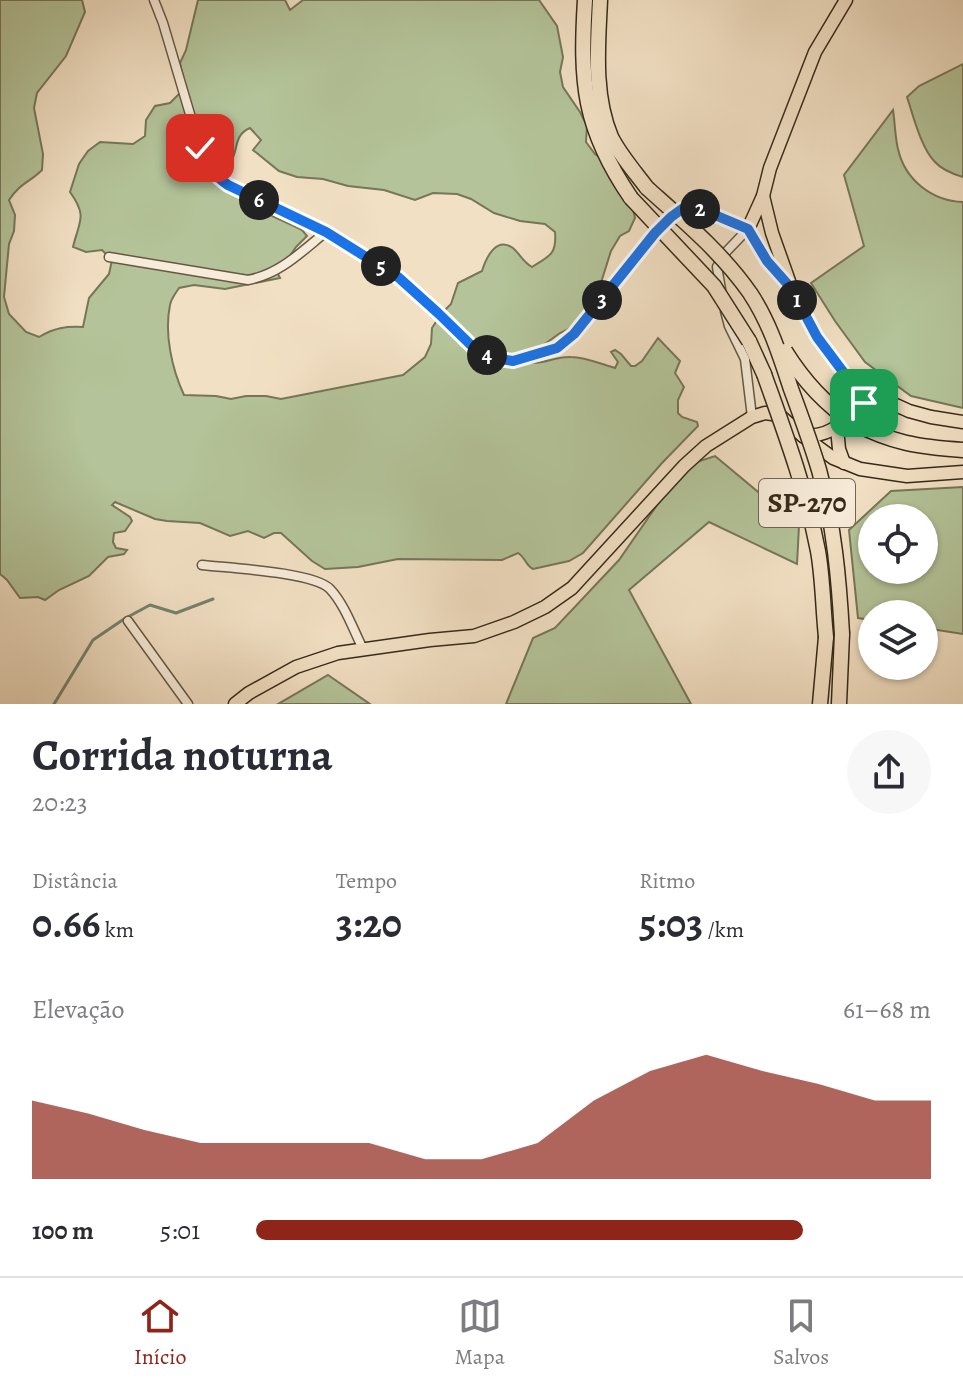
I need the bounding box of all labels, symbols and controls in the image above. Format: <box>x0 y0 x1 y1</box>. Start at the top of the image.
pin <box>166 114 234 182</box>
icon: check <box>178 126 222 170</box>
pin: 6 <box>239 180 279 220</box>
text: 6 <box>254 185 264 215</box>
pin: 2 <box>680 189 720 229</box>
text: 2 <box>695 194 705 224</box>
pin: 5 <box>361 246 401 286</box>
text: 5 <box>376 251 386 281</box>
pin: 3 <box>582 280 622 320</box>
pin: 1 <box>777 280 817 320</box>
text: 3 <box>597 285 607 315</box>
text: 1 <box>793 285 801 315</box>
pin: 4 <box>467 335 507 375</box>
text: 4 <box>482 340 492 370</box>
pin <box>830 369 898 437</box>
icon: arrive <box>842 381 886 425</box>
road number: SP-270 <box>759 479 855 527</box>
map controls <box>858 504 938 680</box>
button: locate <box>858 504 938 584</box>
button: layers <box>858 600 938 680</box>
text: Corrida noturna <box>32 725 333 785</box>
button: share <box>847 730 931 814</box>
text: 20:23 <box>32 785 88 820</box>
text: Distância <box>32 866 118 896</box>
text: Tempo <box>336 866 397 896</box>
text: Ritmo <box>639 866 695 896</box>
text: 0.66 <box>32 896 100 951</box>
text: 3:20 <box>336 896 402 951</box>
text: 5:03 <box>639 896 703 951</box>
text: km <box>100 915 134 945</box>
text: /km <box>703 915 744 945</box>
text: Elevação <box>32 992 124 1027</box>
text: 61–68 m <box>843 992 931 1027</box>
text: 100 m <box>32 1213 94 1248</box>
text: 5:01 <box>160 1213 200 1248</box>
tab: Início <box>134 1294 186 1372</box>
tab: Mapa <box>454 1294 505 1372</box>
tab: Salvos <box>773 1294 829 1372</box>

